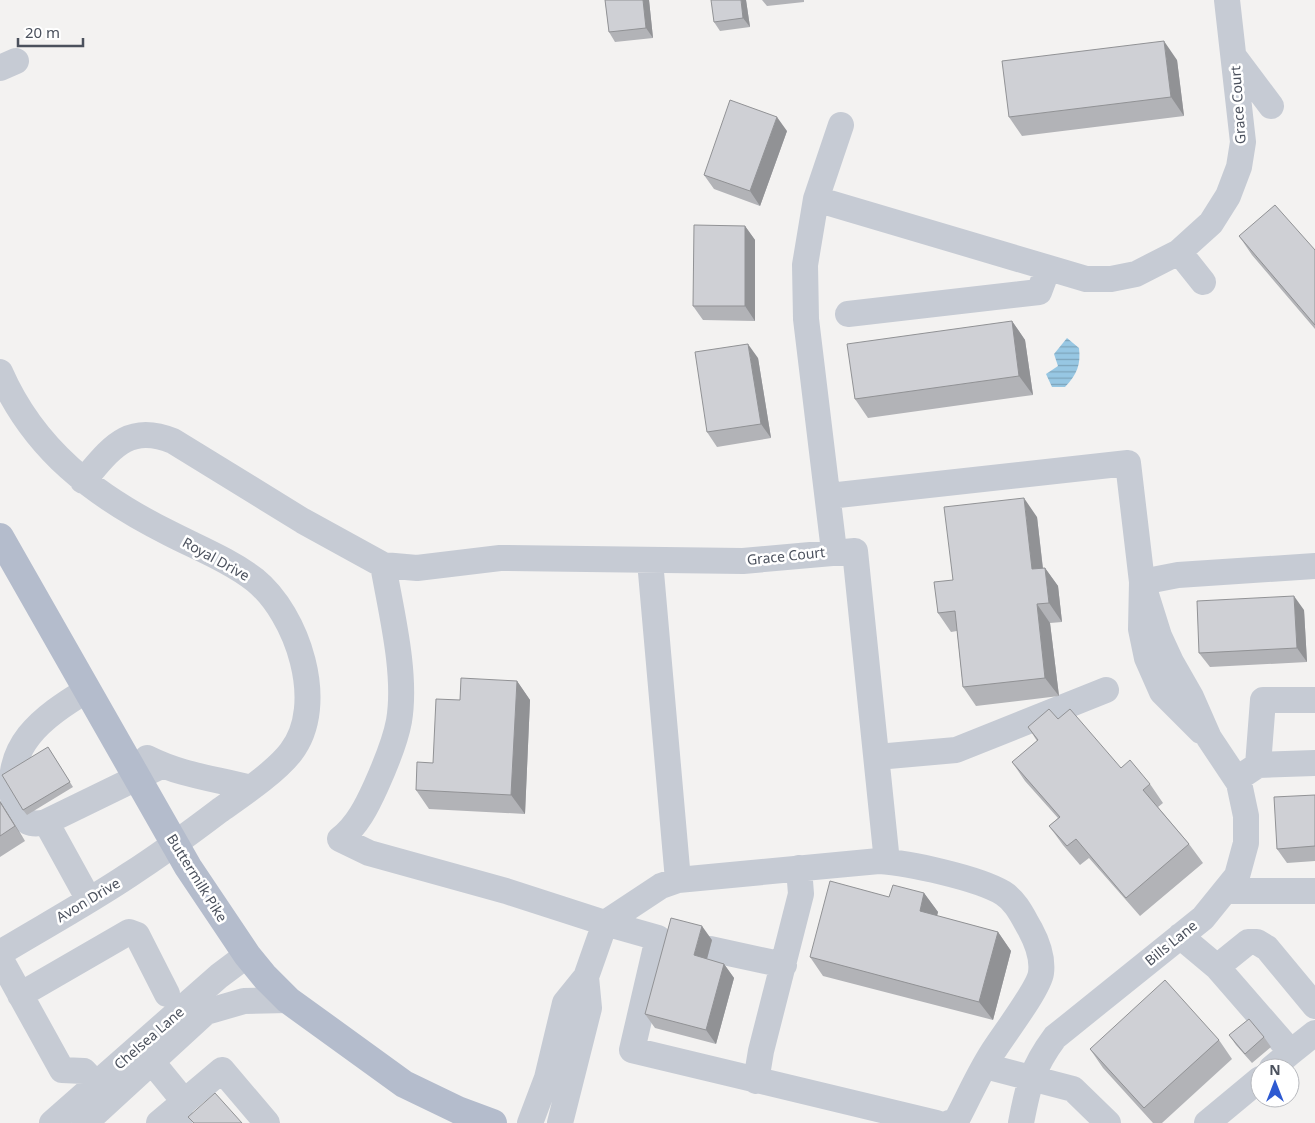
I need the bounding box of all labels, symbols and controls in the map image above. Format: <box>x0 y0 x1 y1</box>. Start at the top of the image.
scale bar <box>18 15 82 47</box>
text: 20 m <box>25 22 60 42</box>
street label: Grace Court <box>1225 65 1250 145</box>
street label: Royal Drive <box>179 532 253 585</box>
street label: Grace Court <box>746 542 826 569</box>
street label: Buttermilk Pike <box>163 830 232 925</box>
street label: Avon Drive <box>52 873 123 926</box>
street label: Bills Lane <box>1141 916 1201 970</box>
street label: Chelsea Lane <box>110 1002 188 1073</box>
north arrow <box>1250 1058 1300 1108</box>
text: N <box>1269 1060 1281 1079</box>

